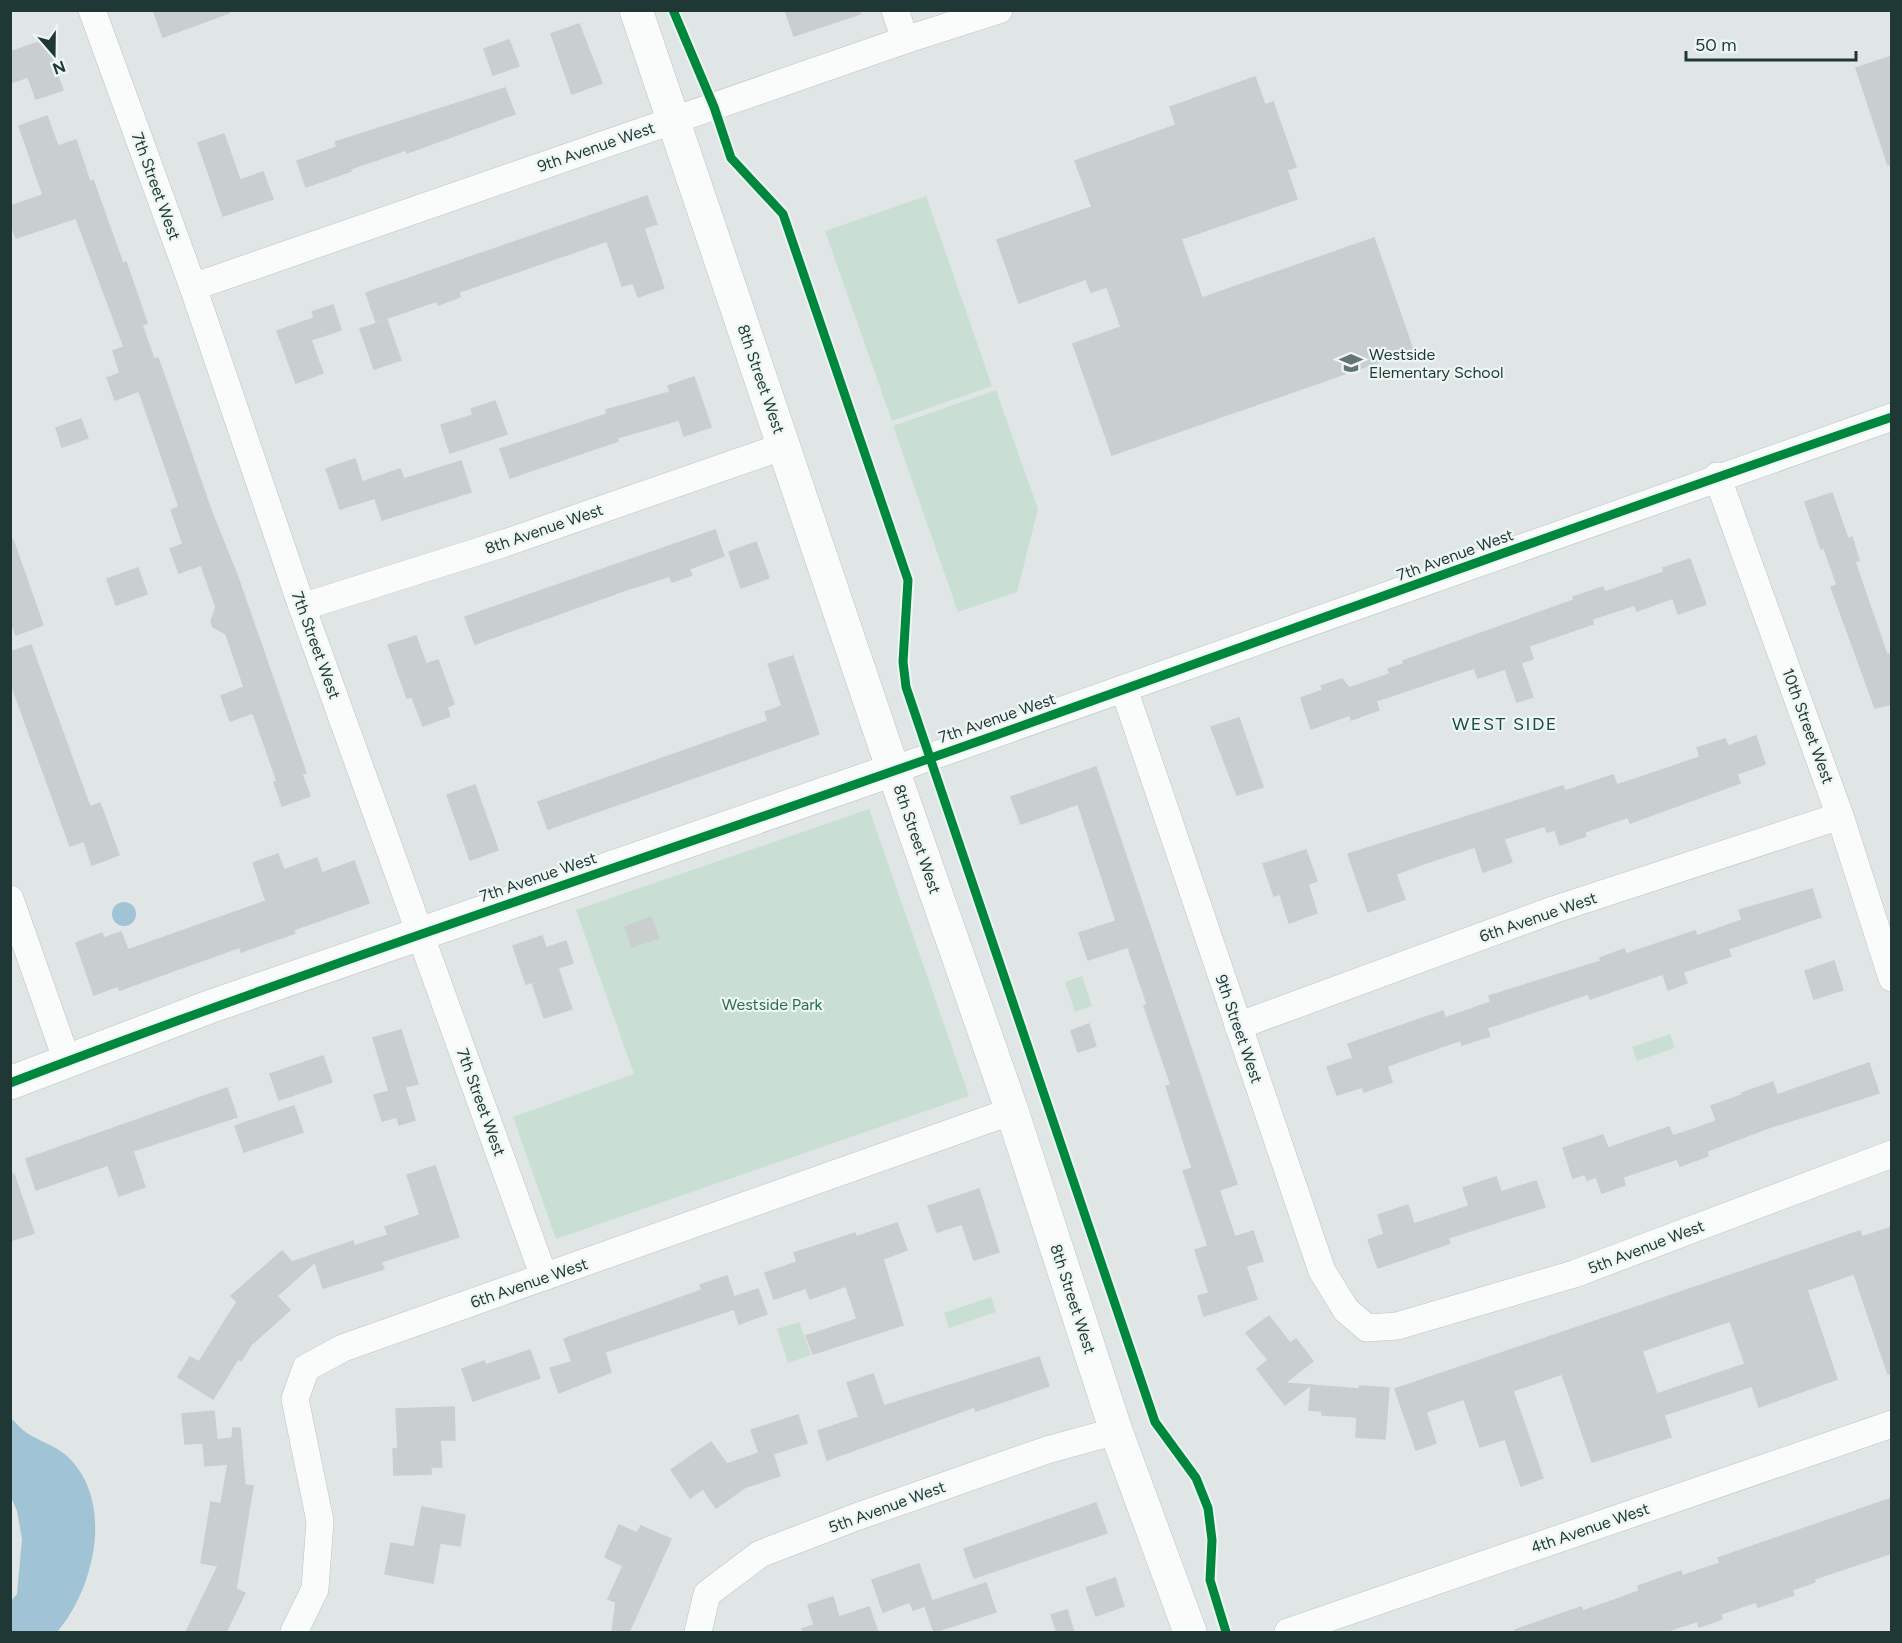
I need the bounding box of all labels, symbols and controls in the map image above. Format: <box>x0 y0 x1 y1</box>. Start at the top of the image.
north arrow <box>24 24 84 84</box>
scale bar <box>1686 24 1856 62</box>
text: 50 m <box>1695 34 1737 56</box>
text: N <box>50 57 68 79</box>
street label: 9th Avenue West <box>535 118 657 176</box>
street label: 7th Street West <box>128 130 184 242</box>
street label: 8th Street West <box>733 322 789 436</box>
place label: Westside Elementary School <box>1369 345 1503 382</box>
school or university icon: Westside Elementary School <box>1338 350 1364 376</box>
street label: 8th Avenue West <box>482 500 606 558</box>
street label: 7th Avenue West <box>1394 525 1516 585</box>
street label: 7th Street West <box>288 589 344 701</box>
street label: 10th Street West <box>1778 666 1838 786</box>
street label: 7th Avenue West <box>936 689 1058 747</box>
district label: WEST SIDE <box>1452 713 1558 735</box>
street label: 8th Street West <box>889 782 945 896</box>
street label: 7th Avenue West <box>477 848 599 906</box>
street label: 6th Avenue West <box>1477 888 1599 946</box>
street label: 9th Street West <box>1212 972 1266 1086</box>
park label: Westside Park <box>722 995 823 1014</box>
street label: 7th Street West <box>453 1046 509 1158</box>
street label: 5th Avenue West <box>1585 1216 1707 1278</box>
street label: 8th Street West <box>1046 1242 1100 1356</box>
street label: 6th Avenue West <box>468 1254 590 1312</box>
street label: 5th Avenue West <box>826 1477 948 1537</box>
street label: 4th Avenue West <box>1528 1499 1652 1557</box>

